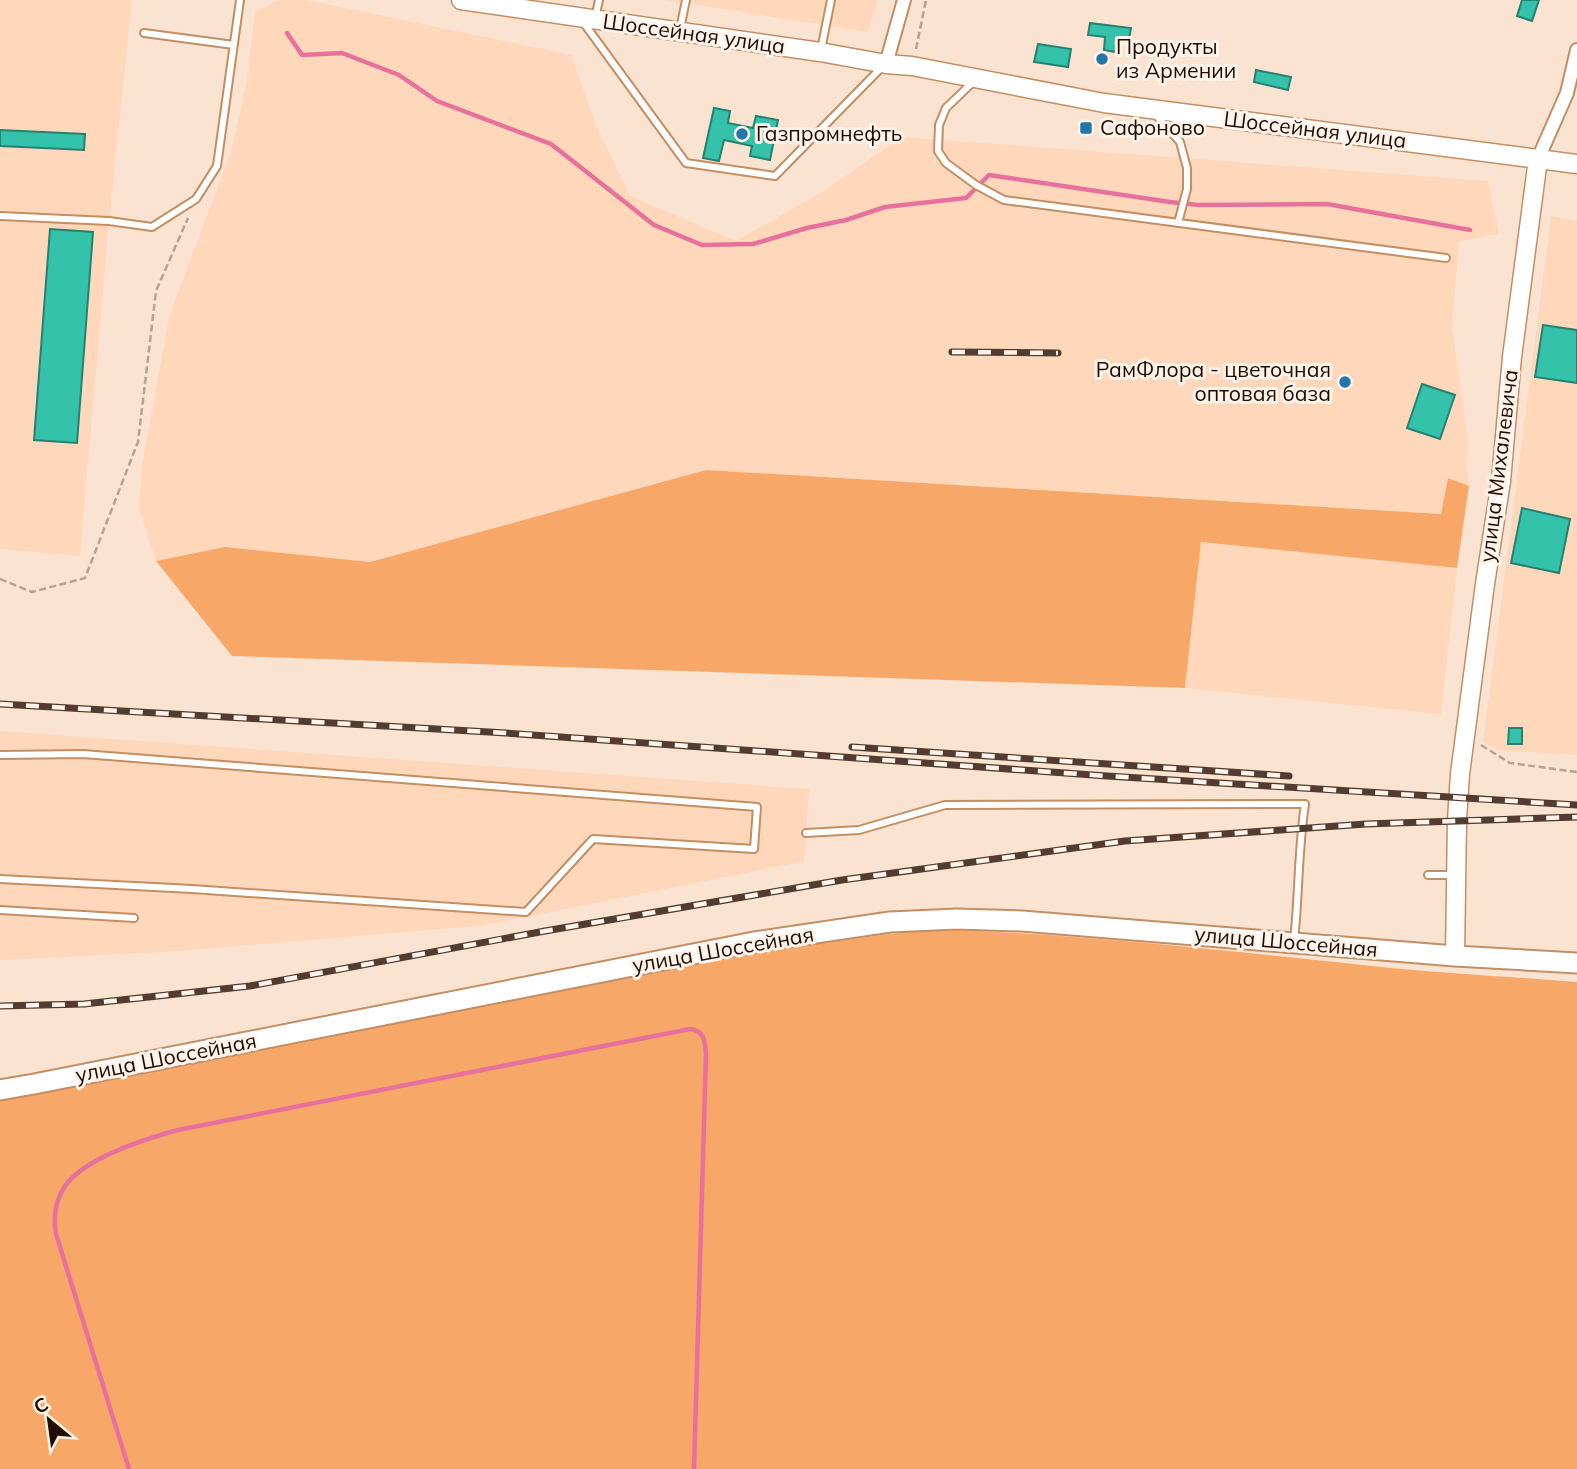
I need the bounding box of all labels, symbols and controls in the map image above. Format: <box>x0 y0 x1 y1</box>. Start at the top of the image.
street label: Шоссейная улица <box>601 7 787 59</box>
place label: Продукты из Армении <box>1116 33 1236 83</box>
marker: Продукты из Армении <box>1094 51 1110 67</box>
street label: Шоссейная улица <box>1222 105 1408 153</box>
place label: Сафоново <box>1100 114 1205 140</box>
place label: Газпромнефть <box>756 120 902 146</box>
marker: Сафоново <box>1078 120 1094 136</box>
marker: Газпромнефть <box>734 126 750 142</box>
place label: РамФлора - цветочная оптовая база <box>1096 356 1331 406</box>
street label: улица Михалевича <box>1473 368 1523 564</box>
marker: РамФлора - цветочная оптовая база <box>1337 374 1353 390</box>
street label: улица Шоссейная <box>630 920 816 978</box>
street label: улица Шоссейная <box>1193 920 1379 962</box>
street label: улица Шоссейная <box>73 1027 259 1087</box>
north arrow <box>14 1385 84 1455</box>
text: С <box>29 1391 52 1419</box>

